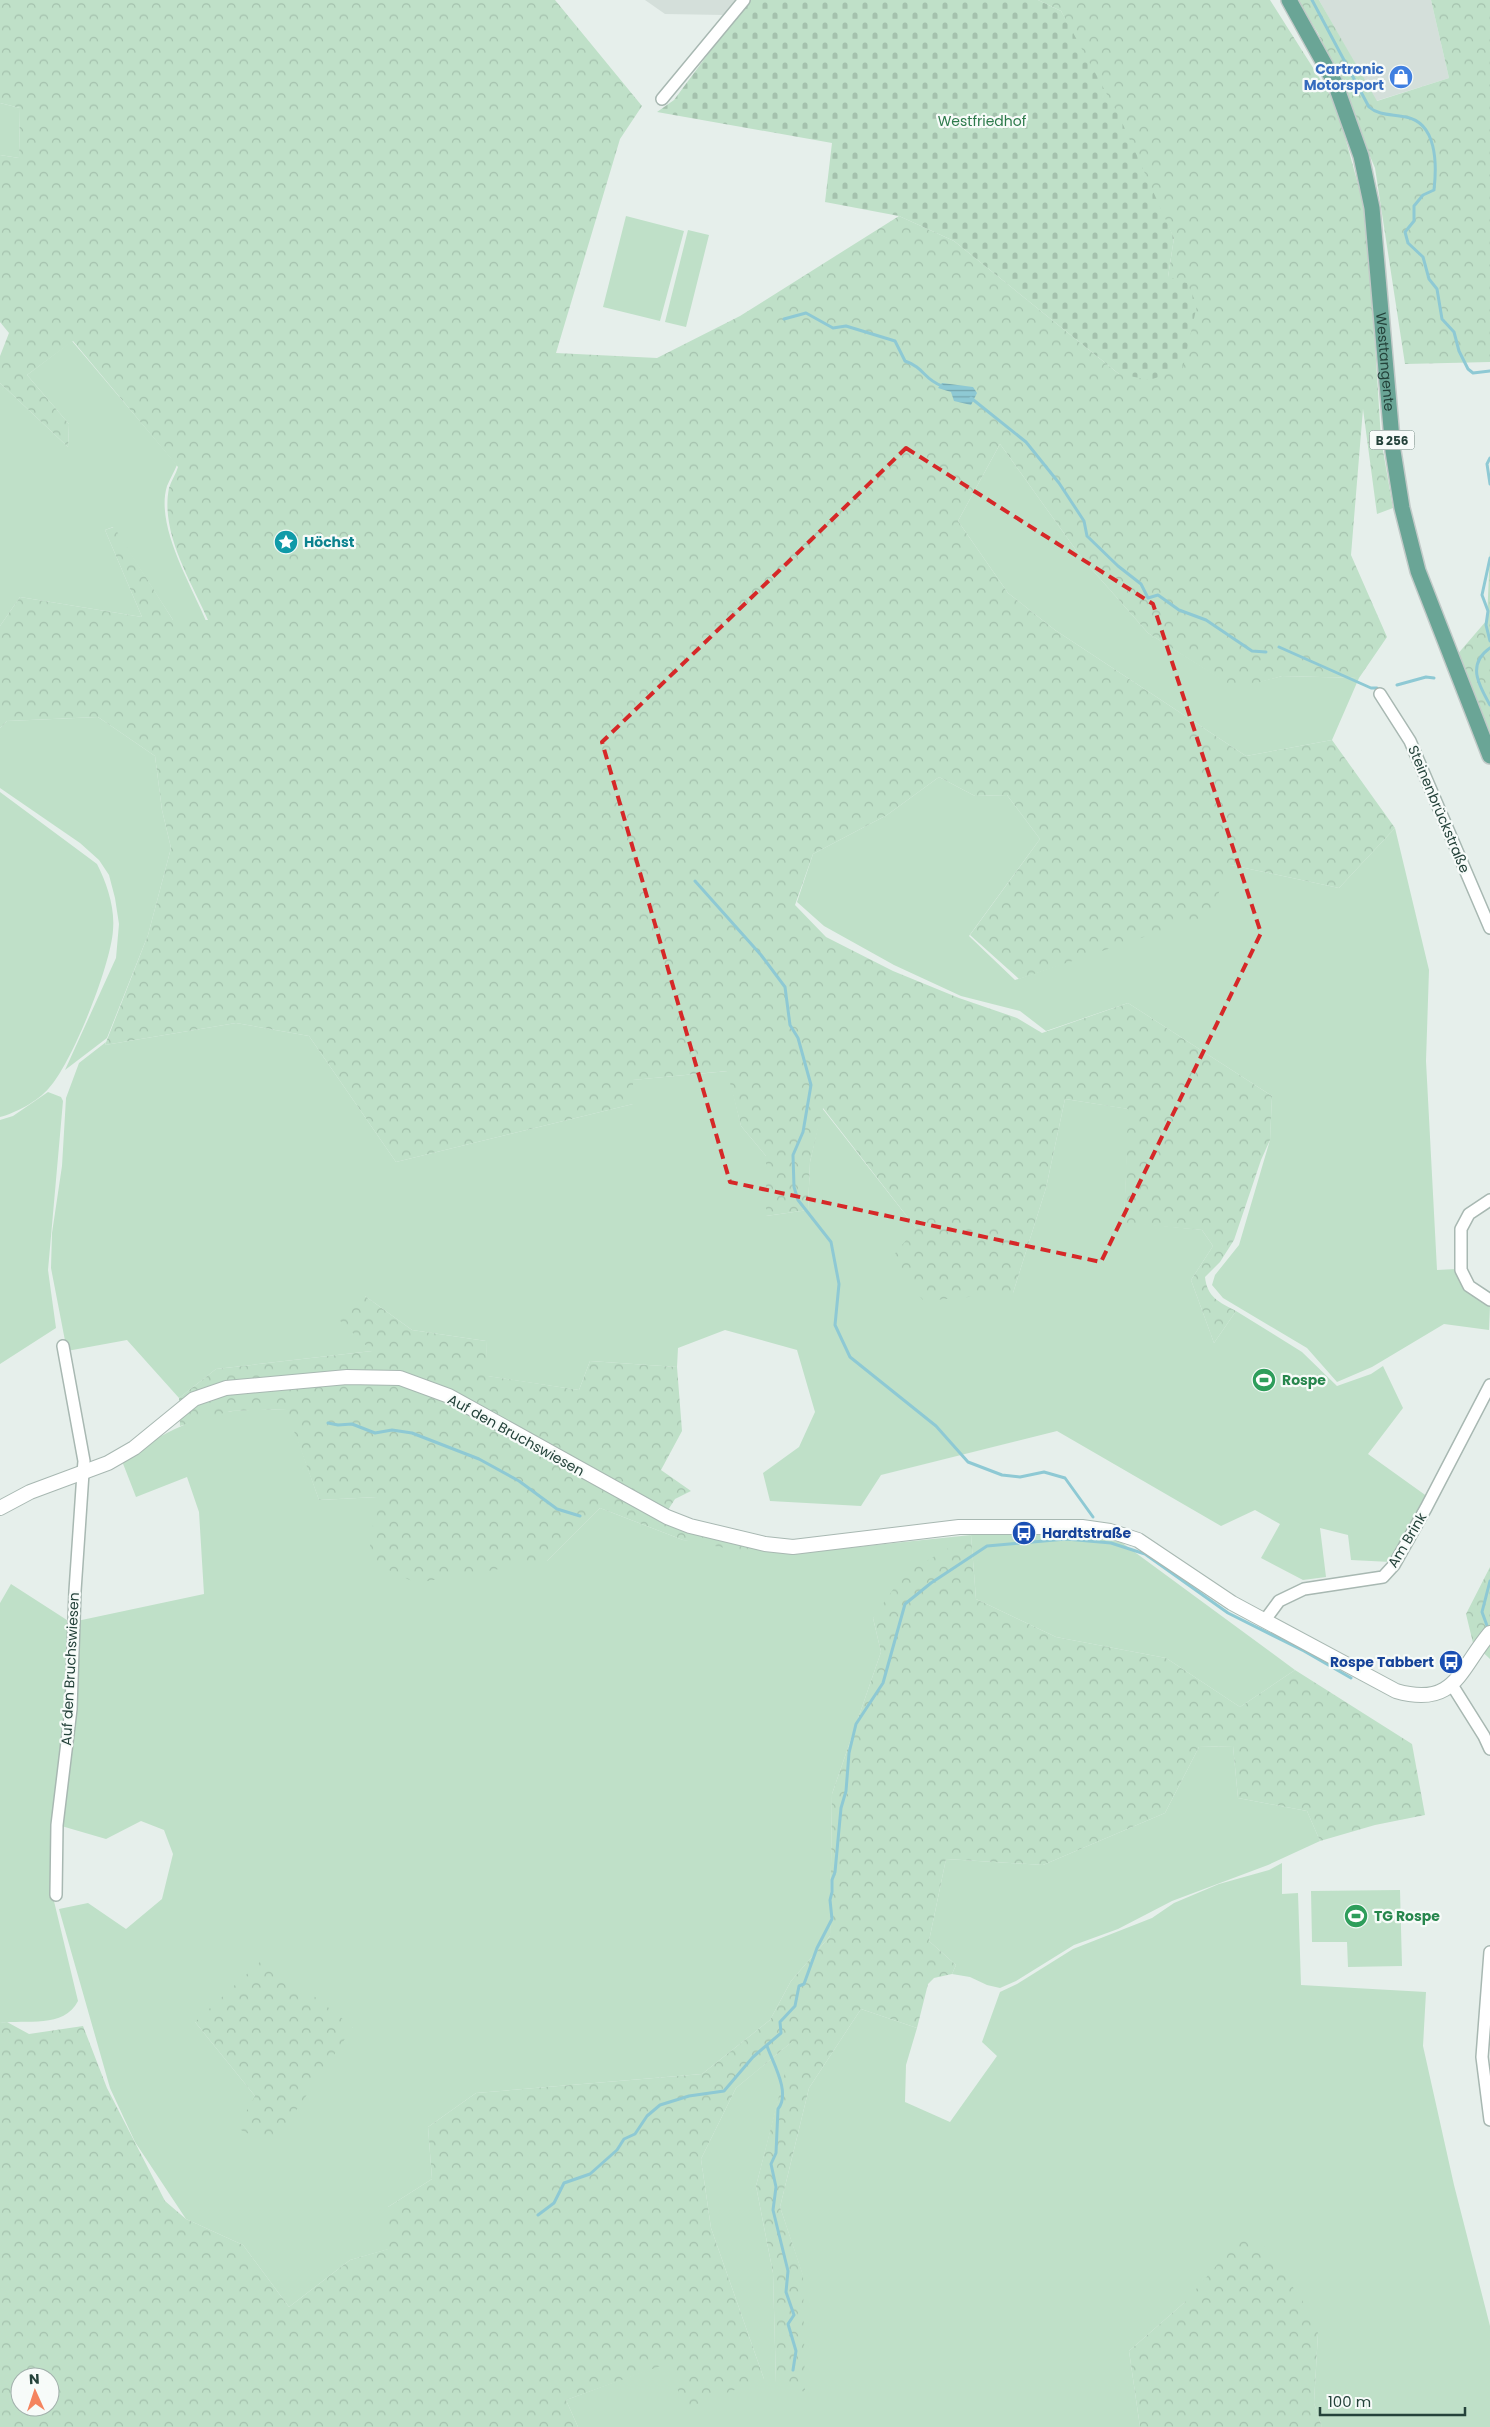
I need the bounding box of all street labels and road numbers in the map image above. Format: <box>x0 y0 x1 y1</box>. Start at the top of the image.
street label: Westtangente <box>1371 312 1400 413</box>
road number: B 256 <box>1370 430 1414 450</box>
street label: Steinenbrückstraße <box>1403 742 1475 876</box>
street label: Auf den Bruchswiesen <box>444 1389 588 1481</box>
street label: Am Brink <box>1383 1508 1432 1571</box>
street label: Auf den Bruchswiesen <box>56 1592 84 1746</box>

